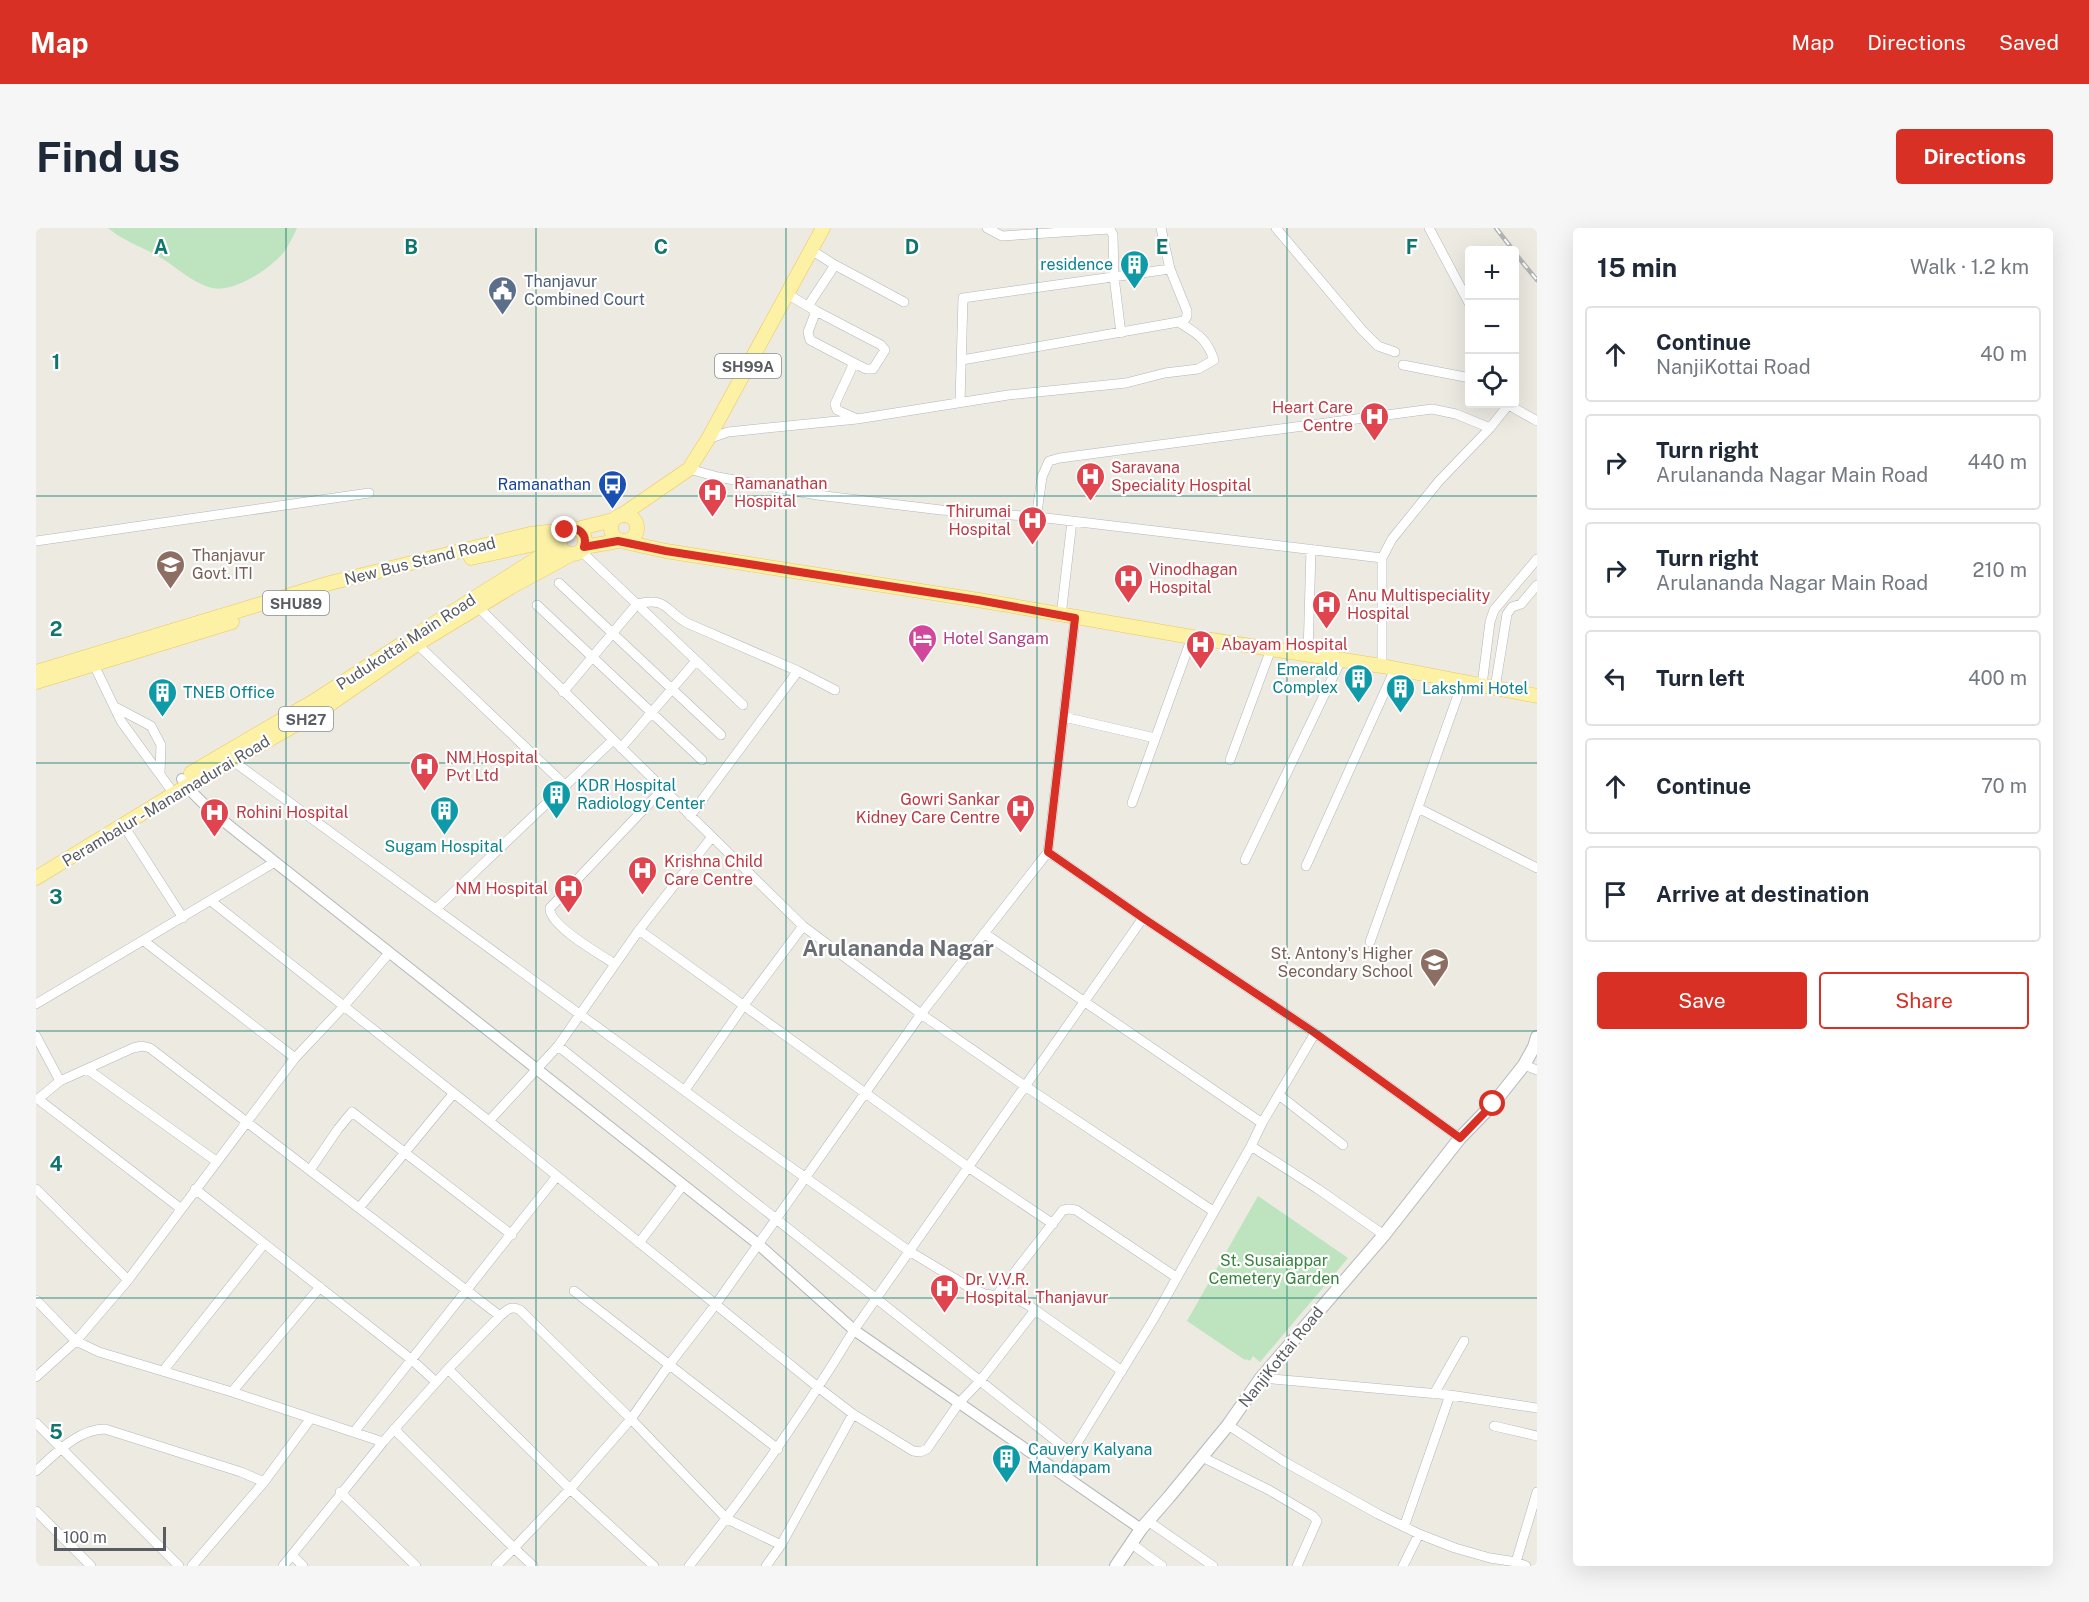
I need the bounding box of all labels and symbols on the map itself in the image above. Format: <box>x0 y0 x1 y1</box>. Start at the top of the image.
text: A <box>154 235 168 259</box>
text: B <box>404 235 418 259</box>
text: C <box>654 235 668 259</box>
text: D <box>905 235 919 259</box>
text: E <box>1156 235 1168 259</box>
text: F <box>1406 235 1418 259</box>
building icon: residence <box>1118 248 1150 290</box>
place label: residence <box>1040 255 1113 274</box>
place label: Thanjavur Combined Court <box>524 272 645 309</box>
public building icon: Thanjavur Combined Court <box>487 274 519 316</box>
text: 1 <box>52 350 60 374</box>
road number: SH99A <box>715 354 781 378</box>
place label: Heart Care Centre <box>1272 398 1353 435</box>
hospital icon: Heart Care Centre <box>1358 400 1390 442</box>
place label: Saravana Speciality Hospital <box>1111 458 1252 495</box>
hospital icon: Saravana Speciality Hospital <box>1074 460 1106 502</box>
bus stop icon: Ramanathan <box>596 468 628 510</box>
place label: Ramanathan Hospital <box>734 474 827 511</box>
place label: Ramanathan <box>498 475 591 494</box>
hospital icon: Ramanathan Hospital <box>697 476 729 518</box>
place label: Thirumai Hospital <box>946 502 1011 539</box>
hospital icon: Thirumai Hospital <box>1016 504 1048 546</box>
route end <box>551 516 577 542</box>
street label: New Bus Stand Road <box>342 533 498 589</box>
place label: Thanjavur Govt. ITI <box>192 546 265 583</box>
school or university icon: Thanjavur Govt. ITI <box>155 548 187 590</box>
place label: Vinodhagan Hospital <box>1149 560 1238 597</box>
hospital icon: Vinodhagan Hospital <box>1112 562 1144 604</box>
place label: Anu Multispeciality Hospital <box>1347 586 1491 623</box>
hospital icon: Anu Multispeciality Hospital <box>1310 588 1342 630</box>
street label: Pudukottai Main Road <box>333 590 479 694</box>
road number: SHU89 <box>263 591 329 615</box>
text: 2 <box>50 617 62 641</box>
hotel icon: Hotel Sangam <box>906 622 938 664</box>
hospital icon: Abayam Hospital <box>1184 628 1216 670</box>
place label: Hotel Sangam <box>943 629 1049 648</box>
place label: Abayam Hospital <box>1221 635 1348 654</box>
place label: Emerald Complex <box>1273 660 1338 697</box>
building icon: Emerald Complex <box>1343 662 1375 704</box>
building icon: Lakshmi Hotel <box>1385 672 1417 714</box>
building icon: TNEB Office <box>146 676 178 718</box>
place label: Lakshmi Hotel <box>1422 679 1529 698</box>
place label: TNEB Office <box>183 683 275 702</box>
road number: SH27 <box>279 707 333 731</box>
street label: Perambalur - Manamadurai Road <box>59 731 273 871</box>
place label: NM Hospital Pvt Ltd <box>446 748 539 785</box>
hospital icon: NM Hospital Pvt Ltd <box>409 750 441 792</box>
place label: KDR Hospital Radiology Center <box>577 776 705 813</box>
building icon: KDR Hospital Radiology Center <box>540 778 572 820</box>
place label: Gowri Sankar Kidney Care Centre <box>856 790 1000 827</box>
hospital icon: Gowri Sankar Kidney Care Centre <box>1005 792 1037 834</box>
building icon: Sugam Hospital <box>428 794 460 836</box>
hospital icon: Rohini Hospital <box>199 796 231 838</box>
place label: Rohini Hospital <box>236 803 349 822</box>
place label: Sugam Hospital <box>385 837 504 856</box>
place label: Krishna Child Care Centre <box>664 852 763 889</box>
hospital icon: Krishna Child Care Centre <box>627 854 659 896</box>
hospital icon: NM Hospital <box>553 872 585 914</box>
place label: NM Hospital <box>455 879 548 898</box>
text: 3 <box>49 885 63 909</box>
district label: Arulananda Nagar <box>802 935 994 961</box>
place label: St. Antony's Higher Secondary School <box>1271 944 1413 981</box>
school or university icon: St. Antony's Higher Secondary School <box>1418 946 1450 988</box>
route start <box>1479 1090 1505 1116</box>
text: 4 <box>49 1152 63 1176</box>
park label: St. Susaiappar Cemetery Garden <box>1208 1251 1340 1288</box>
place label: Dr. V.V.R. Hospital, Thanjavur <box>965 1270 1109 1307</box>
hospital icon: Dr. V.V.R. Hospital, Thanjavur <box>928 1272 960 1314</box>
street label: NanjiKottai Road <box>1235 1303 1327 1411</box>
text: 5 <box>49 1420 63 1444</box>
place label: Cauvery Kalyana Mandapam <box>1028 1440 1152 1477</box>
building icon: Cauvery Kalyana Mandapam <box>991 1442 1023 1484</box>
scale bar <box>54 1524 166 1552</box>

